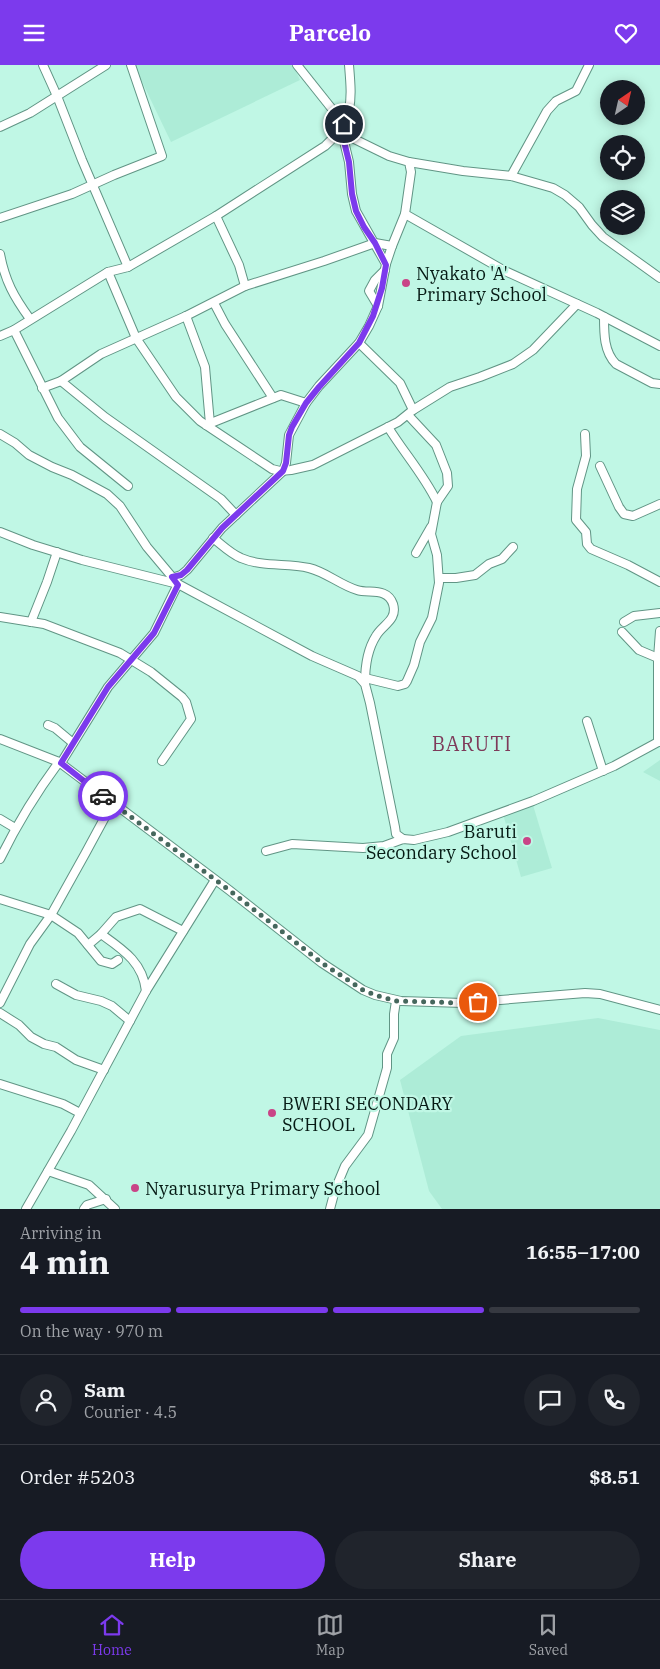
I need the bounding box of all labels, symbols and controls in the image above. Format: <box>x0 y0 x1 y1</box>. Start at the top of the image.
text: Parcelo <box>289 18 371 47</box>
icon: menu <box>20 19 48 47</box>
icon: heart <box>612 19 640 47</box>
north arrow <box>600 80 645 125</box>
map controls <box>600 80 645 235</box>
pin <box>323 103 365 145</box>
icon: home <box>330 110 358 138</box>
button: locate <box>600 135 645 180</box>
button: layers <box>600 190 645 235</box>
place label: Nyakato 'A' Primary School <box>416 262 547 306</box>
marker: Nyakato 'A' Primary School <box>400 277 412 289</box>
district label: BARUTI <box>432 730 512 757</box>
courier <box>78 771 128 821</box>
icon: car <box>89 782 117 810</box>
place label: Baruti Secondary School <box>366 820 517 864</box>
marker: Baruti Secondary School <box>521 835 533 847</box>
pin <box>457 981 499 1023</box>
icon: bag <box>464 988 492 1016</box>
place label: BWERI SECONDARY SCHOOL <box>282 1092 454 1136</box>
marker: BWERI SECONDARY SCHOOL <box>266 1107 278 1119</box>
place label: Nyarusurya Primary School <box>145 1177 381 1200</box>
marker: Nyarusurya Primary School <box>129 1182 141 1194</box>
text: Arriving in <box>20 1223 102 1243</box>
text: 16:55–17:00 <box>526 1240 640 1264</box>
text: 4 min <box>20 1241 110 1283</box>
text: On the way · 970 m <box>20 1321 163 1341</box>
button: person <box>20 1374 72 1426</box>
button: chat <box>524 1374 576 1426</box>
button: phone <box>588 1374 640 1426</box>
text: Sam <box>84 1378 125 1402</box>
text: Courier · 4.5 <box>84 1402 177 1422</box>
text: Order #5203 <box>20 1465 135 1489</box>
text: $8.51 <box>589 1465 640 1489</box>
button: Help <box>20 1531 325 1589</box>
button: Share <box>335 1531 640 1589</box>
tab: Home <box>92 1611 132 1659</box>
tab: Map <box>316 1611 345 1659</box>
tab: Saved <box>529 1611 568 1659</box>

